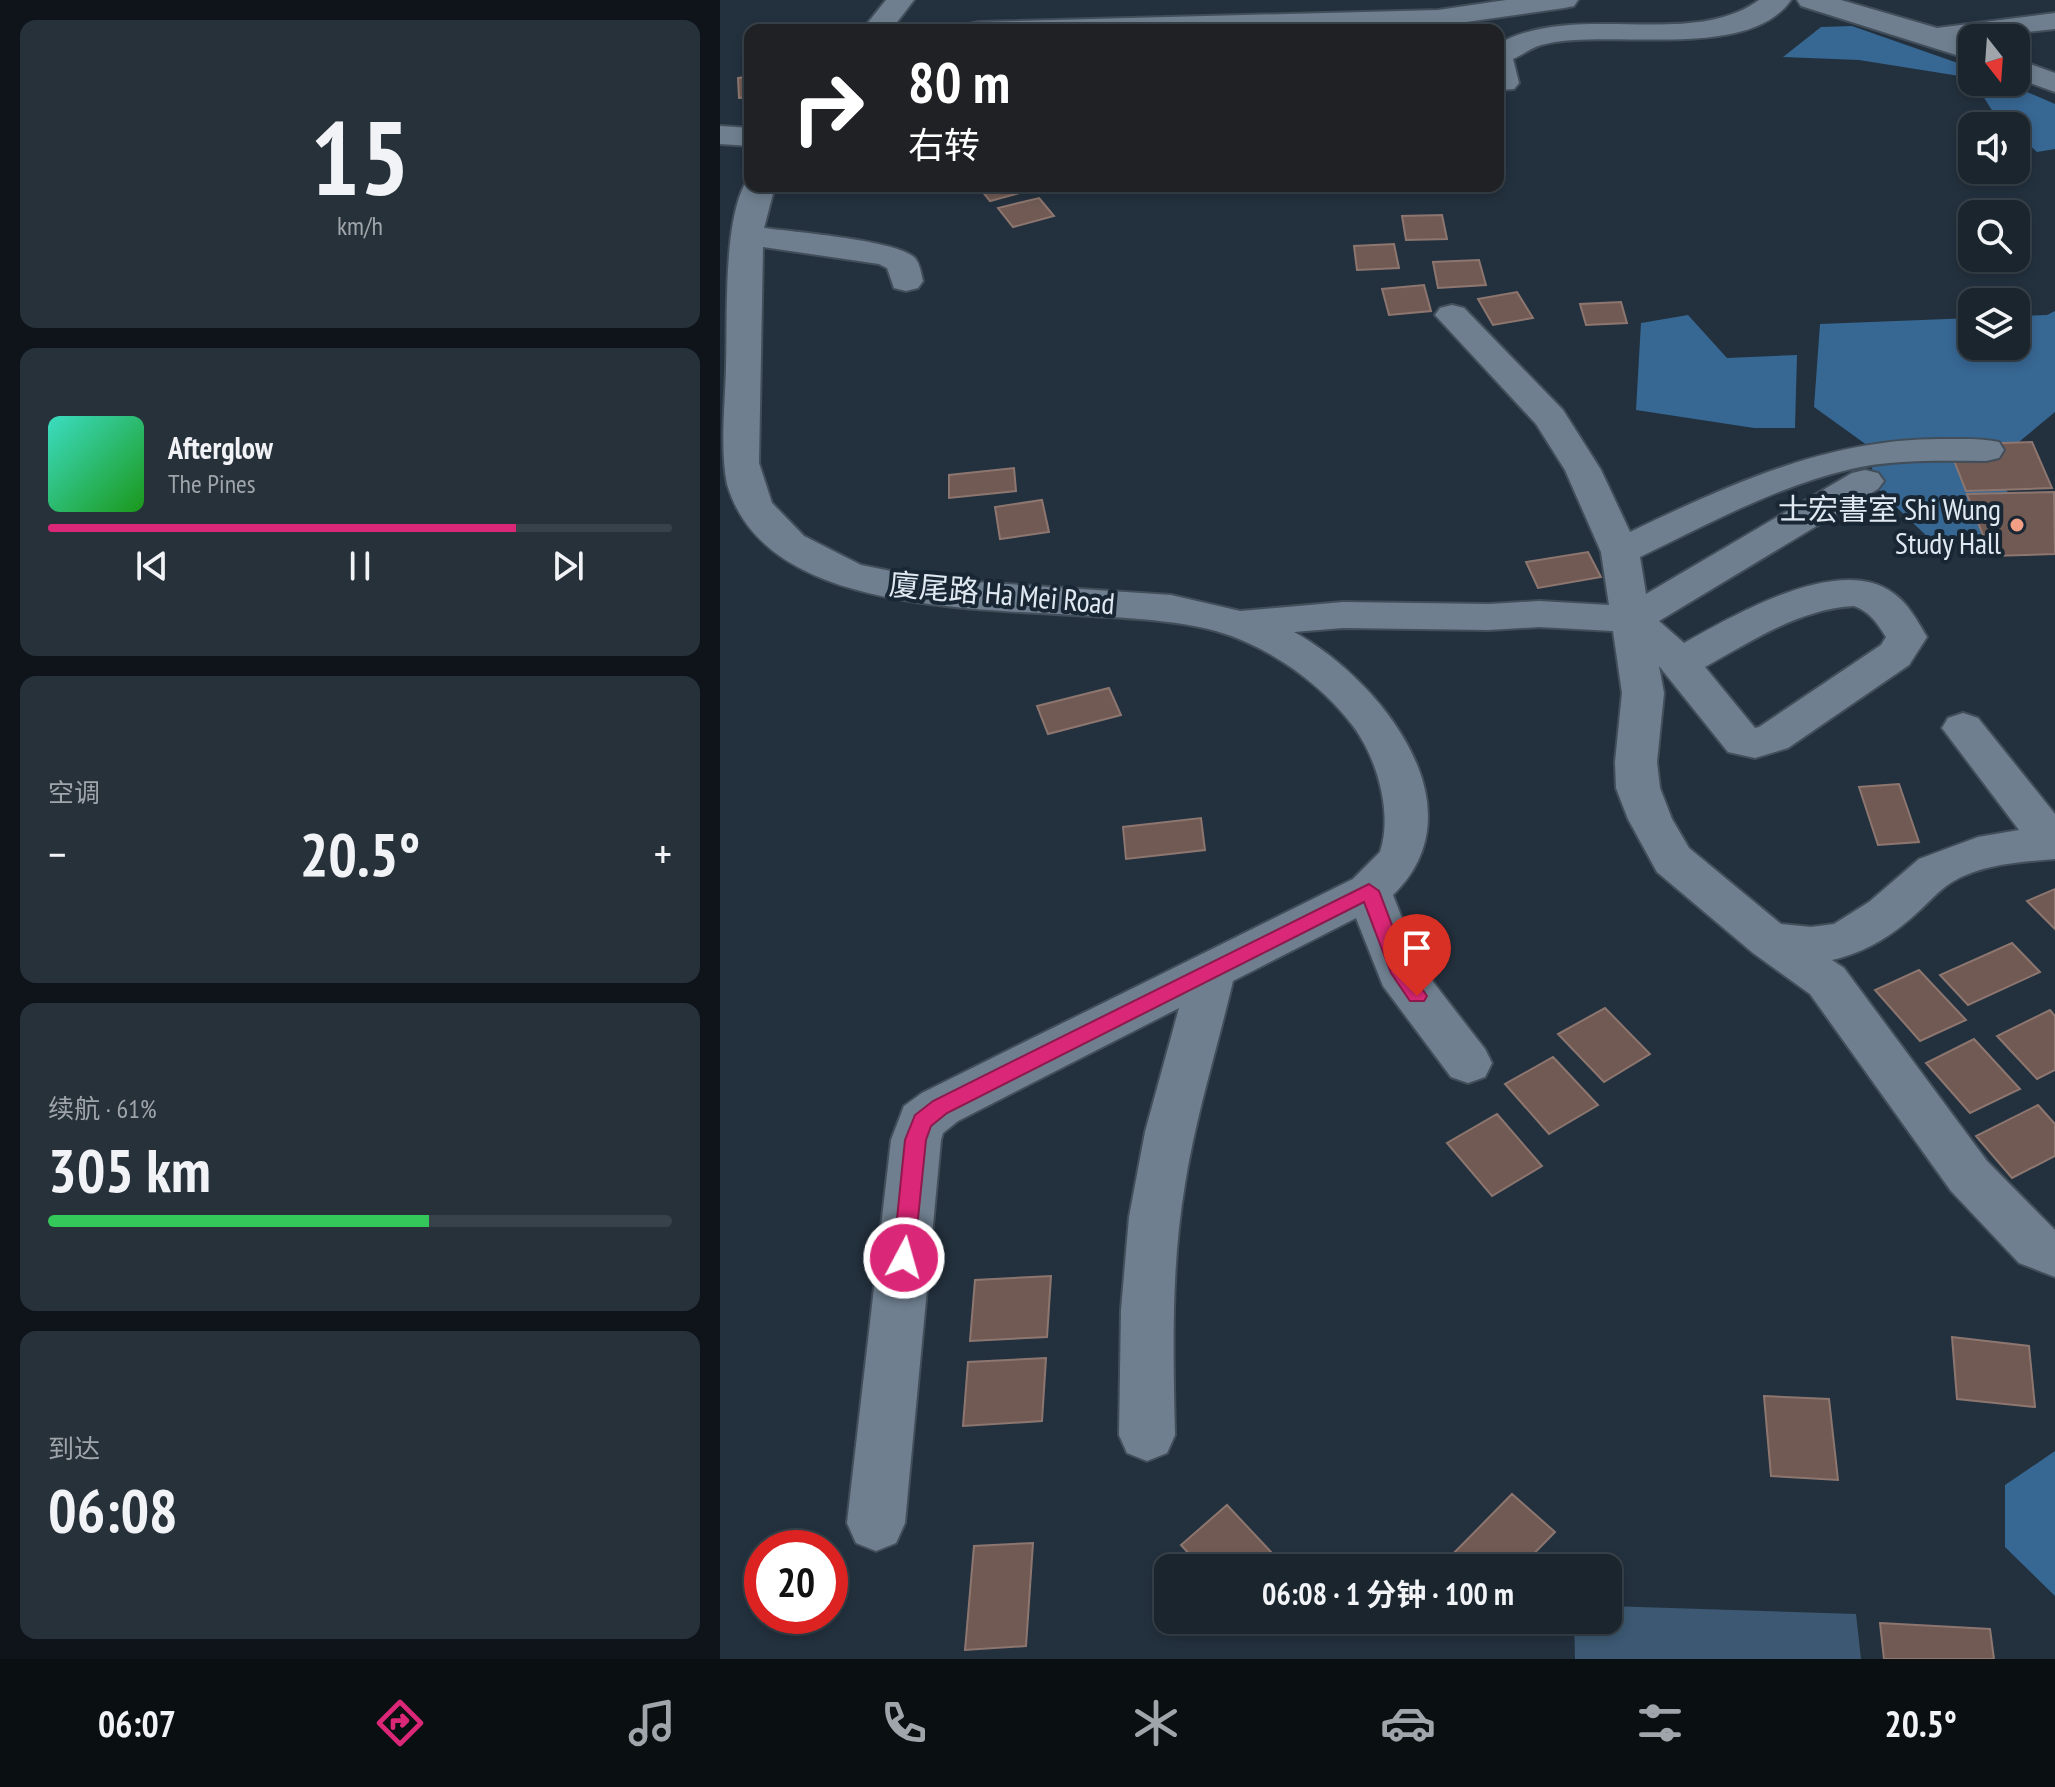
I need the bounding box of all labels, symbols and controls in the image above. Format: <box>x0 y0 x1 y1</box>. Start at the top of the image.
north arrow <box>1958 24 2030 96</box>
map controls <box>1958 24 2030 360</box>
text: 80 m <box>908 46 1010 118</box>
icon: right <box>776 56 880 160</box>
text: 15 <box>310 89 410 224</box>
button: sound <box>1958 112 2030 184</box>
text: 右转 <box>908 121 980 168</box>
button: search <box>1958 200 2030 272</box>
text: km/h <box>337 209 383 242</box>
button: layers <box>1958 288 2030 360</box>
text: Afterglow <box>168 428 273 467</box>
text: The Pines <box>168 467 256 500</box>
place label: 士宏書室 Shi Wung Study Hall <box>1778 489 2001 562</box>
marker: 士宏書室 Shi Wung Study Hall <box>2008 516 2026 534</box>
icon: previous <box>130 544 174 588</box>
icon: pause <box>338 544 382 588</box>
icon: next <box>546 544 590 588</box>
street label: 廈尾路 Ha Mei Road <box>888 564 1116 622</box>
text: 空调 <box>48 776 100 809</box>
text: 20.5° <box>300 815 420 893</box>
text: − <box>48 825 66 882</box>
text: + <box>654 825 672 882</box>
pin <box>1383 914 1451 996</box>
icon: arrive <box>1395 926 1439 970</box>
text: 续航 · 61% <box>48 1092 157 1125</box>
text: 305 km <box>48 1131 211 1209</box>
position arrow <box>862 1216 946 1300</box>
text: 到达 <box>48 1432 100 1465</box>
text: 06:08 <box>48 1471 178 1549</box>
speed limit sign: 20 <box>744 1530 848 1634</box>
text: 06:08 · 1 分钟 · 100 m <box>1262 1574 1514 1613</box>
icon: directions <box>372 1695 428 1751</box>
icon: music <box>624 1695 680 1751</box>
icon: phone <box>876 1695 932 1751</box>
icon: climate <box>1128 1695 1184 1751</box>
icon: car <box>1380 1695 1436 1751</box>
icon: filters <box>1632 1695 1688 1751</box>
text: 06:07 <box>98 1700 176 1747</box>
text: 20.5° <box>1885 1700 1957 1747</box>

